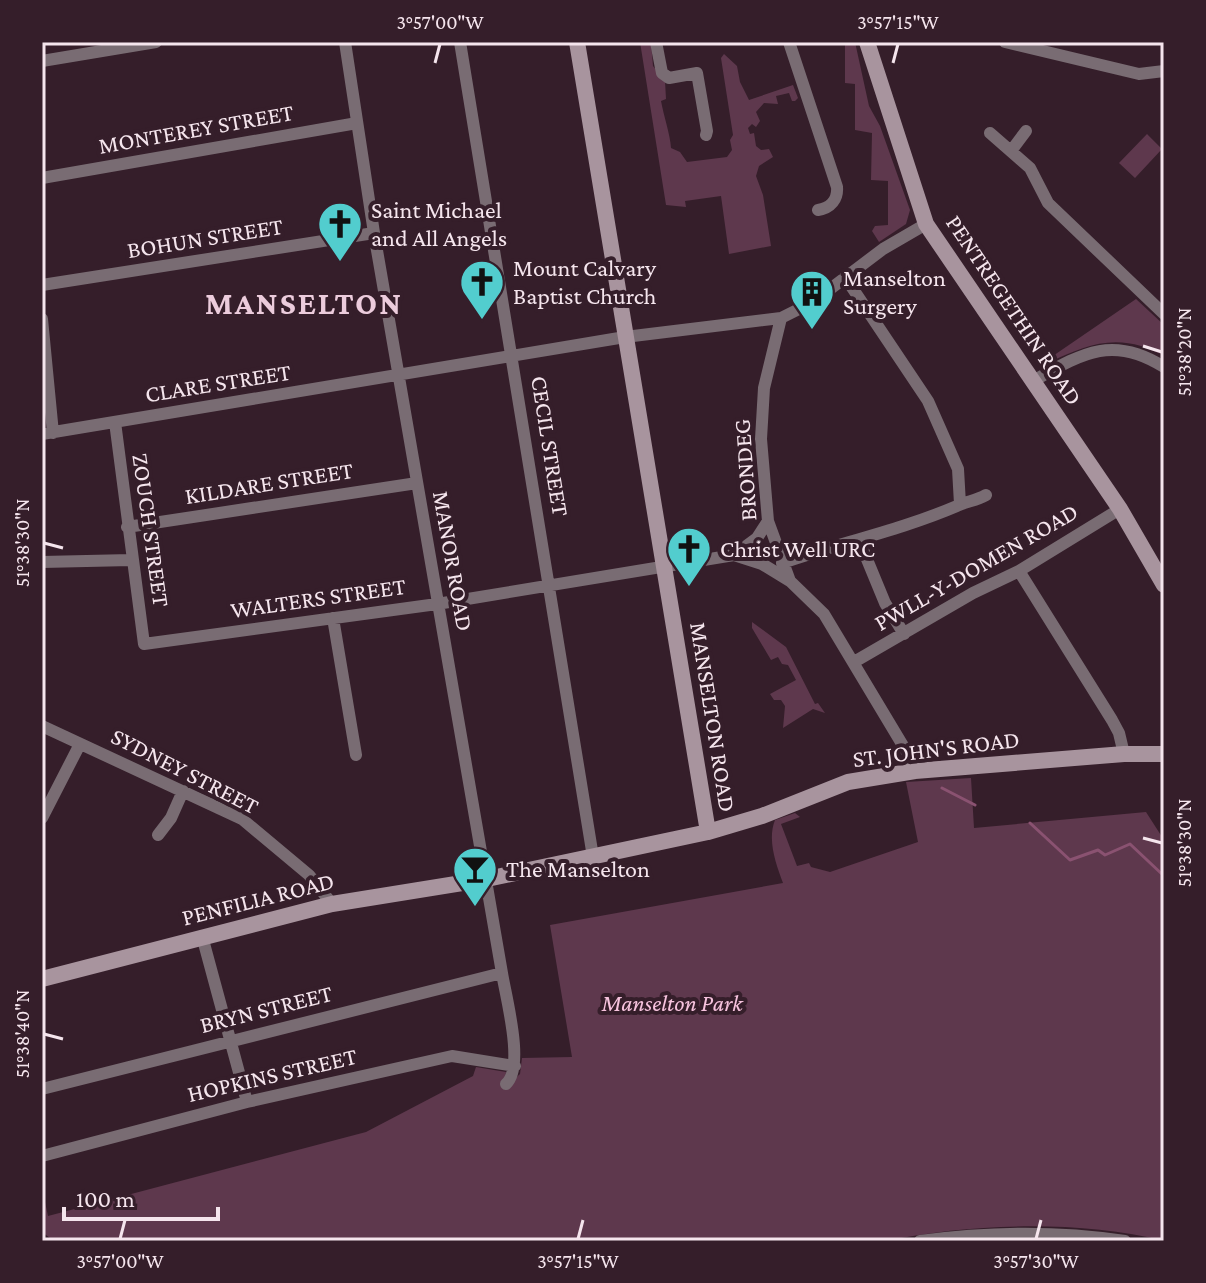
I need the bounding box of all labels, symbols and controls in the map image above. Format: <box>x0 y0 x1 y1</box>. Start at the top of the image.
text: 3°57'00"W <box>396 11 484 33</box>
text: 3°57'15"W <box>857 11 939 33</box>
street label: MONTEREY STREET <box>96 98 296 159</box>
place label: Saint Michael and All Angels <box>371 196 507 251</box>
church icon: Saint Michael and All Angels <box>316 200 364 263</box>
street label: PENTREGETHIN ROAD <box>941 210 1088 410</box>
street label: BOHUN STREET <box>125 212 285 263</box>
place label: Mount Calvary Baptist Church <box>513 254 657 309</box>
church icon: Mount Calvary Baptist Church <box>458 258 506 321</box>
place label: Manselton Surgery <box>843 264 946 319</box>
building icon: Manselton Surgery <box>788 268 836 331</box>
district label: MANSELTON <box>205 285 403 321</box>
text: 51°38'20"N <box>1173 307 1195 397</box>
street label: CLARE STREET <box>143 358 293 407</box>
street label: CECIL STREET <box>526 374 575 518</box>
street label: BRONDEG <box>727 418 762 522</box>
street label: ZOUCH STREET <box>127 451 176 608</box>
street label: KILDARE STREET <box>183 456 355 509</box>
street label: MANOR ROAD <box>428 489 479 633</box>
street label: PWLL-Y-DOMEN ROAD <box>869 497 1082 636</box>
text: 51°38'30"N <box>11 499 33 587</box>
church icon: Christ Well URC <box>665 525 713 588</box>
place label: Christ Well URC <box>720 535 875 562</box>
street label: WALTERS STREET <box>229 572 407 623</box>
street label: MANSELTON ROAD <box>685 620 742 814</box>
street label: SYDNEY STREET <box>107 722 263 819</box>
street label: ST. JOHN'S ROAD <box>851 725 1021 772</box>
text: 51°38'30"N <box>1173 799 1195 887</box>
bar icon: The Manselton <box>451 845 499 908</box>
place label: The Manselton <box>506 855 650 882</box>
street label: PENFILIA ROAD <box>179 867 337 930</box>
street label: BRYN STREET <box>197 979 335 1038</box>
park label: Manselton Park <box>600 989 744 1016</box>
text: 51°38'40"N <box>11 990 33 1078</box>
street label: HOPKINS STREET <box>185 1042 359 1107</box>
scale bar <box>64 1171 218 1221</box>
text: 100 m <box>76 1185 135 1212</box>
text: 3°57'00"W <box>76 1250 164 1272</box>
text: 3°57'15"W <box>537 1250 619 1272</box>
text: 3°57'30"W <box>993 1250 1079 1272</box>

